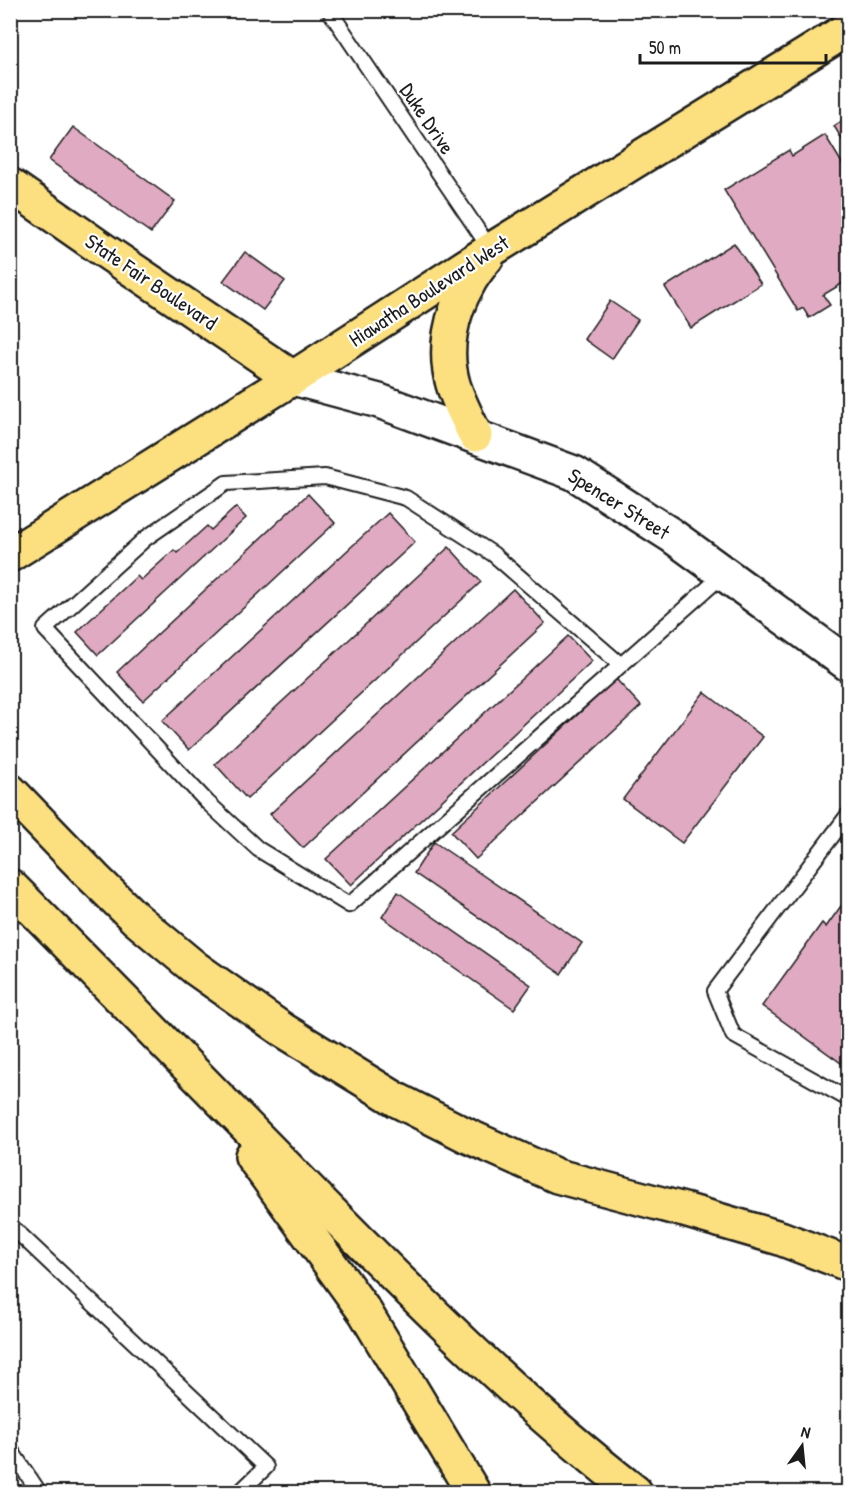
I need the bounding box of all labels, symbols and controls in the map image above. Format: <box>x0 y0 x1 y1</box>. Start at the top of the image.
scale bar <box>640 27 826 65</box>
text: 50 m <box>649 35 681 60</box>
street label: Duke Drive <box>393 78 462 160</box>
street label: State Fair Boulevard <box>80 227 223 337</box>
street label: Hiawatha Boulevard West <box>343 227 515 353</box>
street label: Spencer Street <box>563 461 676 547</box>
north arrow <box>772 1416 832 1476</box>
text: N <box>799 1420 813 1443</box>

